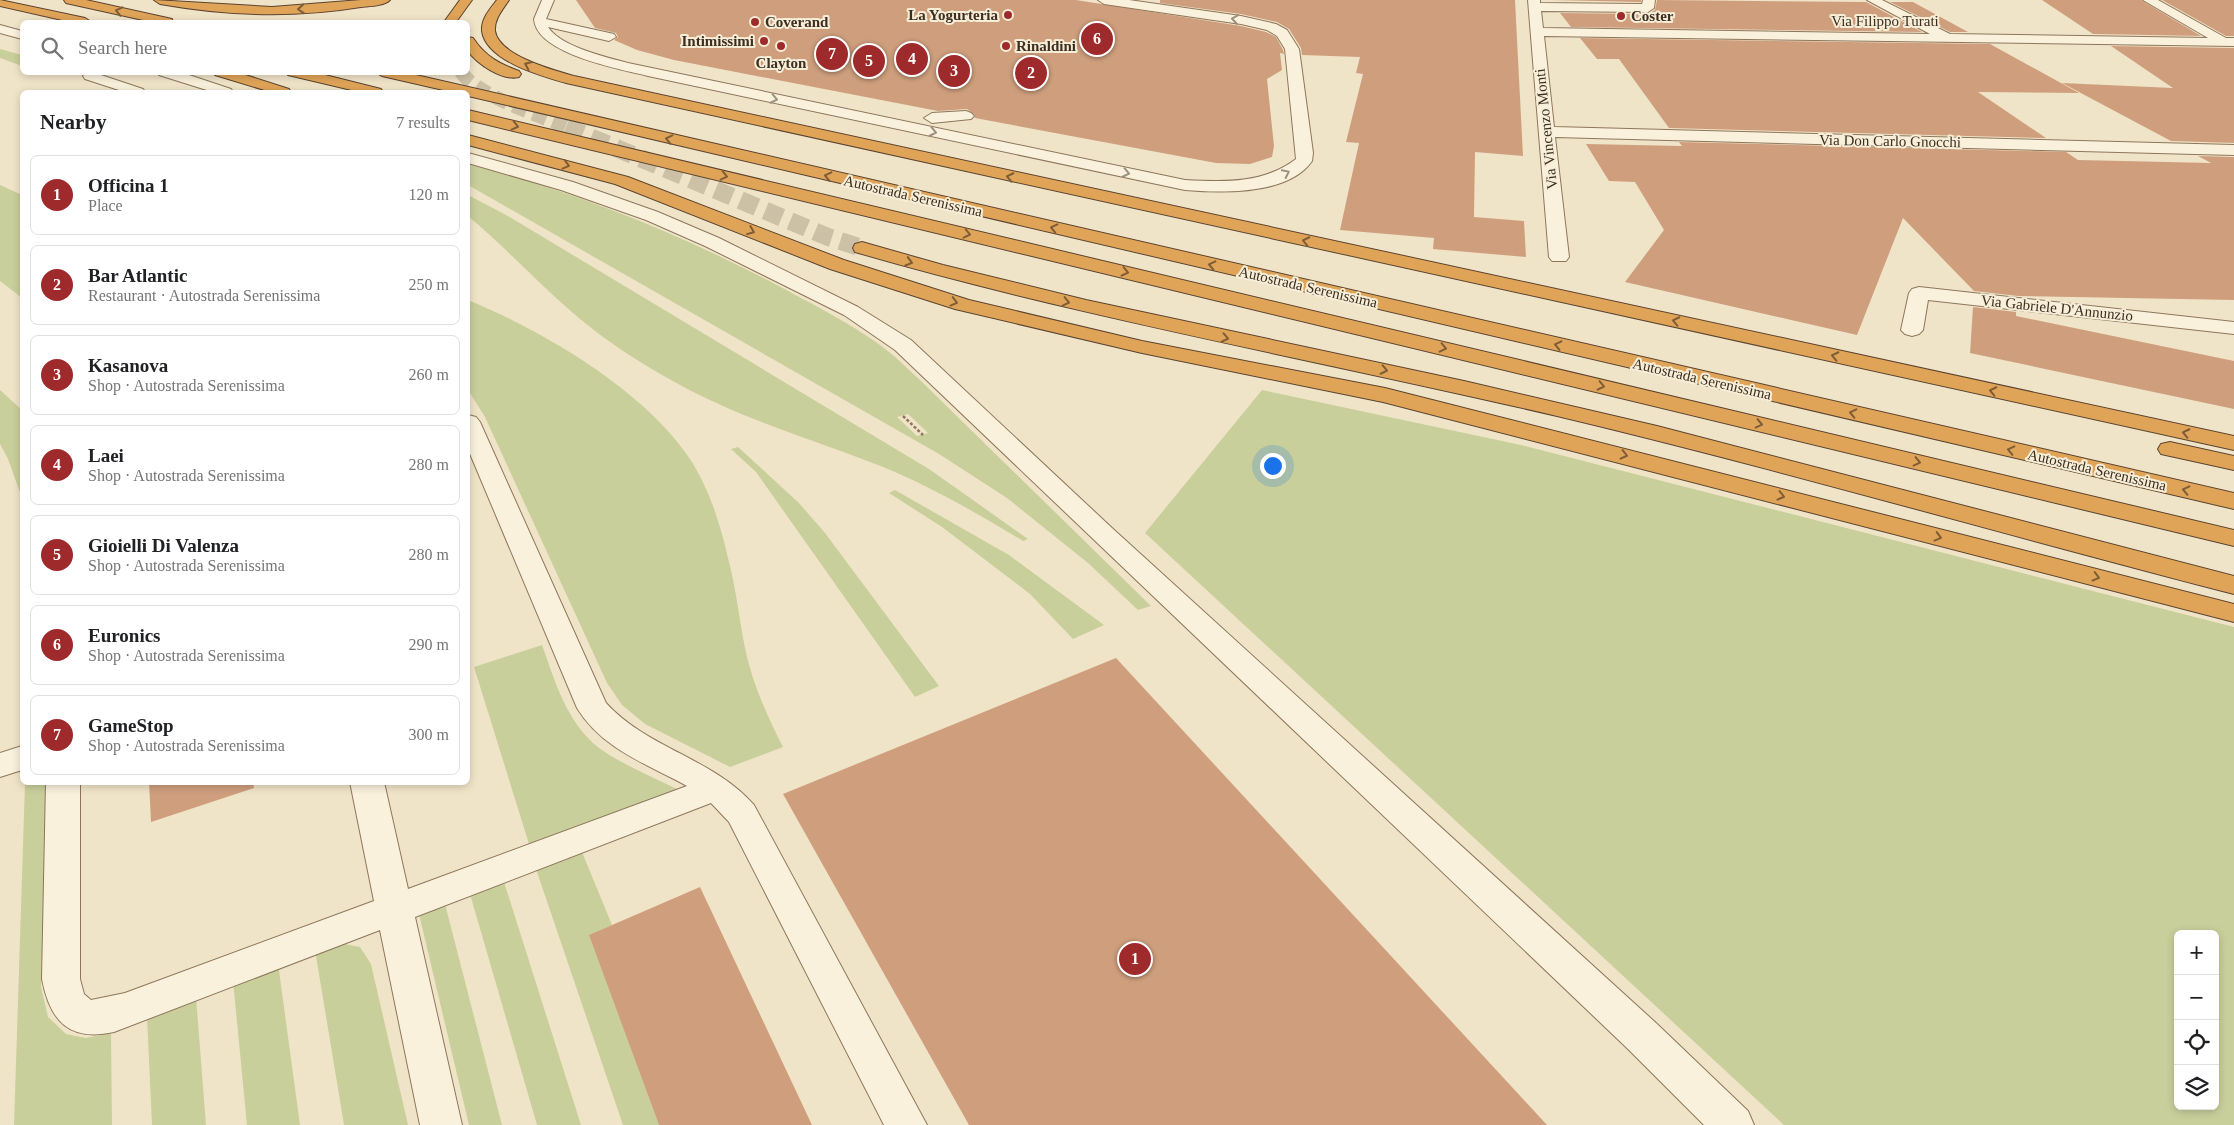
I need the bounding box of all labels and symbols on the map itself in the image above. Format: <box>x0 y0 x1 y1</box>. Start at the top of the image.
one-way arrow <box>297 4 305 15</box>
one-way arrow <box>115 6 124 17</box>
place label: La Yogurteria <box>908 7 998 23</box>
place label: Coster <box>1631 8 1674 24</box>
marker: La Yogurteria <box>1002 9 1014 21</box>
marker: Coster <box>1615 10 1627 22</box>
street label: Via Filippo Turati <box>1831 13 1939 29</box>
place label: Coverand <box>765 14 829 30</box>
one-way arrow <box>1231 15 1240 25</box>
marker: Coverand <box>749 16 761 28</box>
pin: 6 <box>1081 20 1113 58</box>
place label: Intimissimi <box>681 33 754 49</box>
marker: Intimissimi <box>758 35 770 47</box>
pin: 7 <box>816 35 848 73</box>
place label: Rinaldini <box>1016 38 1076 54</box>
marker: Clayton <box>775 40 787 52</box>
pin: 4 <box>896 40 928 78</box>
marker: Rinaldini <box>1000 40 1012 52</box>
pin: 5 <box>853 42 885 80</box>
pin: 3 <box>938 52 970 90</box>
pin: 2 <box>1015 54 1047 92</box>
place label: Clayton <box>756 55 807 71</box>
one-way arrow <box>524 61 533 72</box>
street label: Via Vincenzo Monti <box>1532 68 1560 190</box>
one-way arrow <box>770 93 779 104</box>
one-way arrow <box>510 120 519 131</box>
one-way arrow <box>929 127 938 137</box>
street label: Via Don Carlo Gnocchi <box>1819 132 1961 150</box>
one-way arrow <box>665 134 674 145</box>
one-way arrow <box>561 159 570 170</box>
one-way arrow <box>1122 167 1131 178</box>
one-way arrow <box>1281 169 1290 180</box>
one-way arrow <box>719 170 728 181</box>
one-way arrow <box>823 171 832 182</box>
street label: Autostrada Serenissima <box>842 172 984 220</box>
one-way arrow <box>1006 172 1014 183</box>
one-way arrow <box>1050 223 1059 234</box>
one-way arrow <box>746 225 755 236</box>
one-way arrow <box>963 228 972 239</box>
one-way arrow <box>1301 236 1310 247</box>
one-way arrow <box>904 257 912 267</box>
one-way arrow <box>1208 260 1217 271</box>
street label: Autostrada Serenissima <box>1237 263 1379 311</box>
one-way arrow <box>1121 266 1130 277</box>
street label: Via Gabriele D'Annunzio <box>1980 292 2134 324</box>
one-way arrow <box>950 296 959 307</box>
one-way arrow <box>1062 296 1071 307</box>
one-way arrow <box>1671 317 1680 327</box>
one-way arrow <box>1220 332 1229 342</box>
one-way arrow <box>1554 340 1562 351</box>
one-way arrow <box>1439 342 1448 353</box>
one-way arrow <box>1830 351 1839 362</box>
street label: Autostrada Serenissima <box>1631 355 1773 403</box>
one-way arrow <box>1380 364 1389 375</box>
one-way arrow <box>1597 380 1606 391</box>
one-way arrow <box>1989 386 1998 396</box>
one-way arrow <box>1848 408 1857 419</box>
one-way arrow <box>1755 418 1764 429</box>
one-way arrow <box>2182 428 2191 439</box>
one-way arrow <box>2007 445 2016 456</box>
street label: Autostrada Serenissima <box>2026 446 2168 494</box>
one-way arrow <box>1619 449 1628 460</box>
your location <box>1260 453 1286 479</box>
one-way arrow <box>1913 456 1922 467</box>
one-way arrow <box>2182 485 2191 496</box>
one-way arrow <box>1777 490 1786 501</box>
one-way arrow <box>1934 531 1942 541</box>
one-way arrow <box>2091 572 2099 582</box>
pin: 1 <box>1119 940 1151 978</box>

